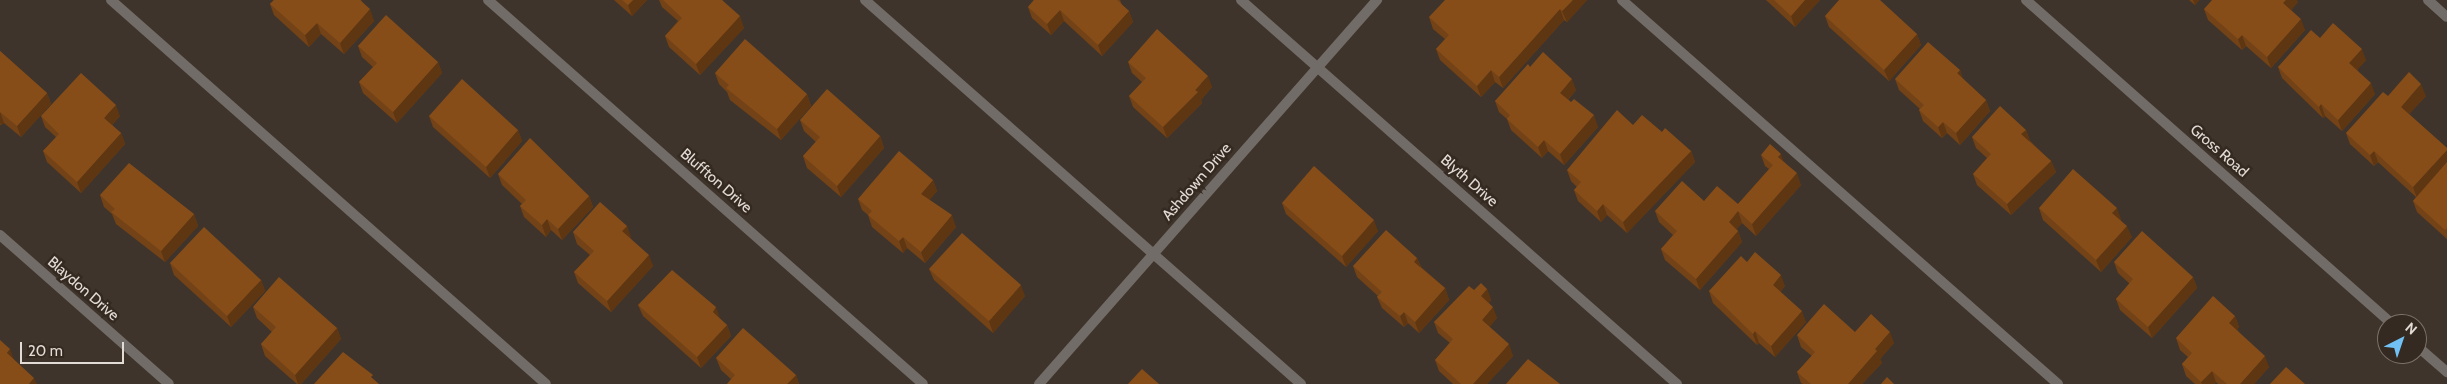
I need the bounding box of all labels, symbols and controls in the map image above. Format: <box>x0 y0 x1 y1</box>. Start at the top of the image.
street label: Gross Road <box>2186 121 2252 181</box>
street label: Ashdown Drive <box>1159 140 1235 224</box>
street label: Bluffton Drive <box>677 145 755 217</box>
street label: Blyth Drive <box>1437 151 1501 211</box>
street label: Blaydon Drive <box>44 253 122 325</box>
north arrow <box>2377 314 2427 364</box>
text: N <box>2402 318 2421 338</box>
scale bar <box>22 332 126 364</box>
text: 20 m <box>28 342 63 360</box>

